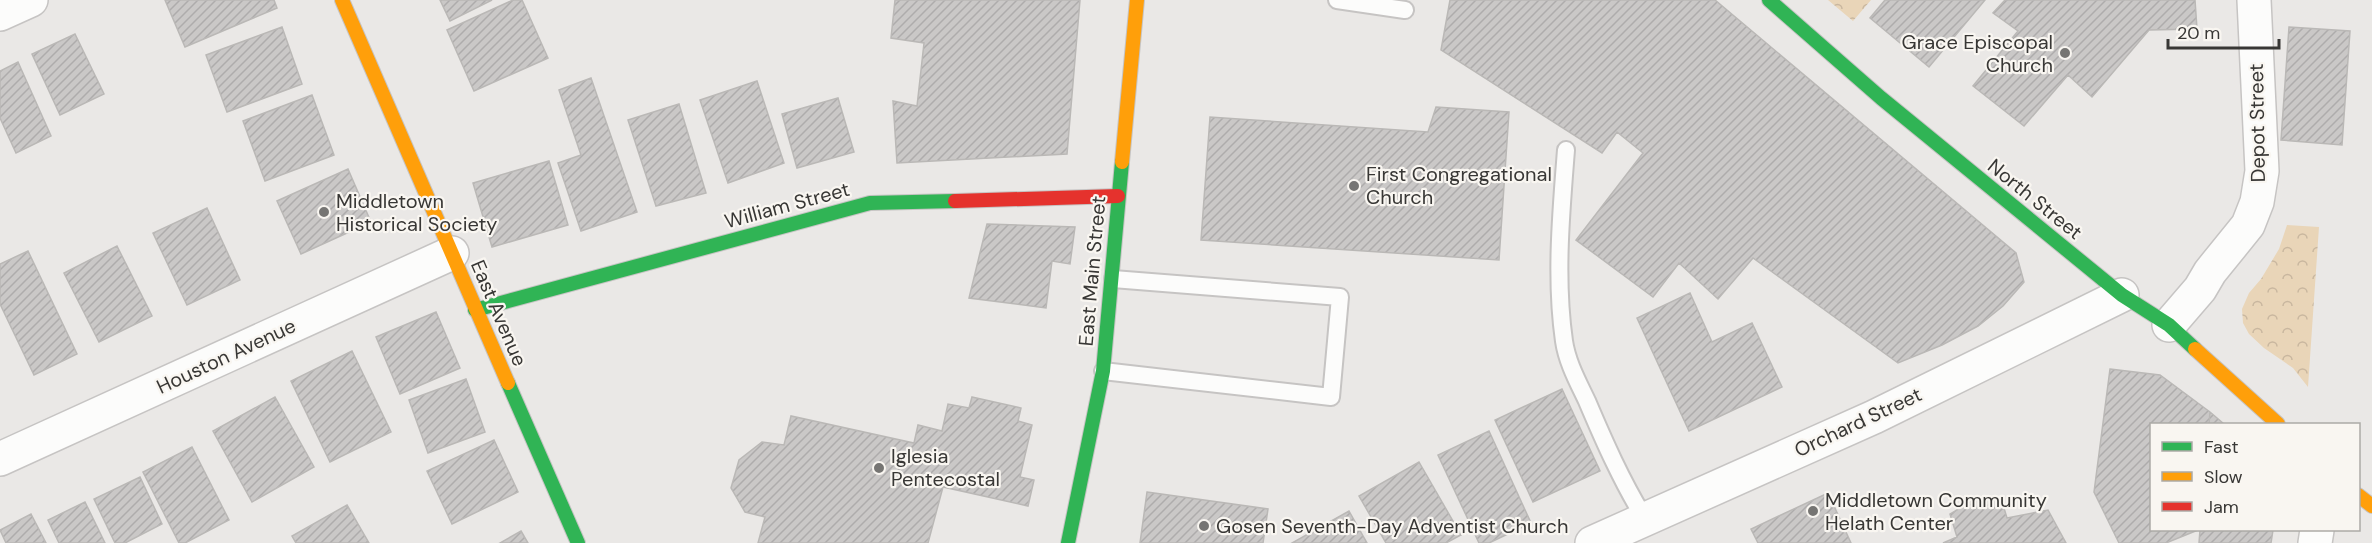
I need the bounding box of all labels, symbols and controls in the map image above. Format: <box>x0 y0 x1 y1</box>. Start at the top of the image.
scale bar <box>2168 12 2279 50</box>
text: 20 m <box>2177 21 2220 45</box>
place label: Grace Episcopal Church <box>1902 29 2053 78</box>
marker: Grace Episcopal Church <box>2058 46 2072 60</box>
street label: Depot Street <box>2243 63 2271 183</box>
street label: North Street <box>1982 153 2088 245</box>
place label: First Congregational Church <box>1366 161 1552 210</box>
street label: William Street <box>722 176 853 234</box>
marker: First Congregational Church <box>1347 179 1361 193</box>
place label: Middletown Historical Society <box>336 188 497 237</box>
street label: East Main Street <box>1072 195 1112 347</box>
marker: Middletown Historical Society <box>317 205 331 219</box>
street label: East Avenue <box>465 256 533 370</box>
street label: Houston Avenue <box>152 312 300 400</box>
street label: Orchard Street <box>1790 381 1926 463</box>
legend <box>2150 423 2360 531</box>
text: Fast <box>2204 435 2239 459</box>
place label: Iglesia Pentecostal <box>891 443 1000 492</box>
marker: Iglesia Pentecostal <box>872 461 886 475</box>
text: Slow <box>2204 465 2243 489</box>
place label: Middletown Community Helath Center <box>1825 487 2047 536</box>
text: Jam <box>2204 495 2239 519</box>
marker: Middletown Community Helath Center <box>1806 504 1820 518</box>
place label: Gosen Seventh-Day Adventist Church <box>1216 513 1568 539</box>
marker: Gosen Seventh-Day Adventist Church <box>1197 519 1211 533</box>

